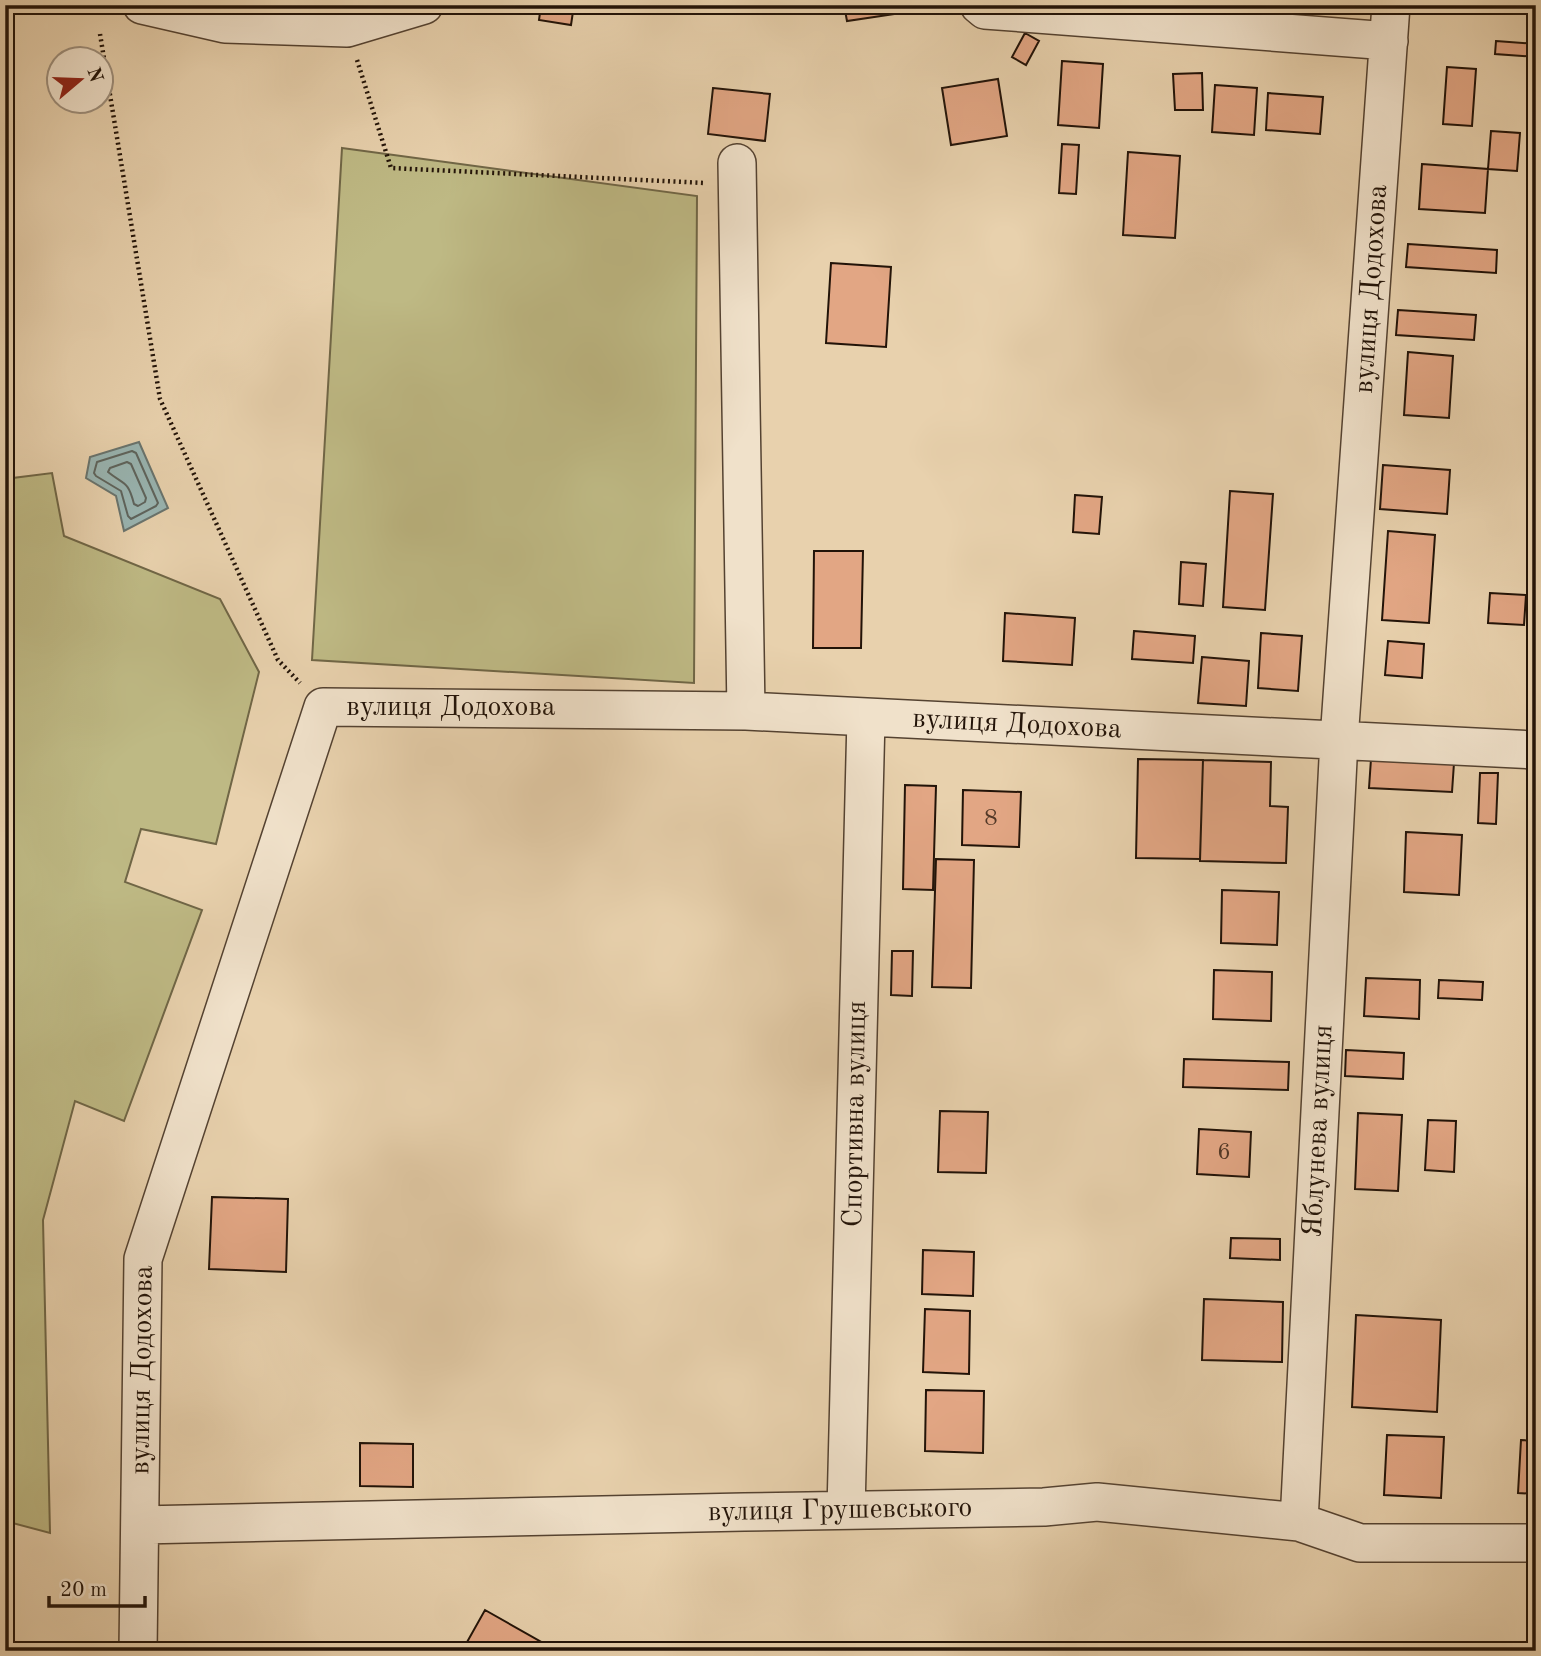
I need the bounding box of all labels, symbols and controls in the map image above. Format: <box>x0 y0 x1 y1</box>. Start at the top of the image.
north arrow <box>46 46 116 116</box>
text: N <box>82 65 105 86</box>
street label: вулиця Додохова <box>1351 183 1393 394</box>
street label: вулиця Додохова <box>346 694 556 722</box>
street label: вулиця Додохова <box>912 706 1122 744</box>
house number: 8 <box>984 807 998 831</box>
street label: Спортивна вулиця <box>840 1000 872 1228</box>
street label: Яблунева вулиця <box>1299 1024 1339 1238</box>
house number: 6 <box>1217 1141 1231 1165</box>
street label: вулиця Додохова <box>127 1265 159 1475</box>
street label: вулиця Грушевського <box>708 1495 972 1527</box>
scale bar <box>49 1565 145 1609</box>
text: 20 m <box>60 1580 107 1601</box>

